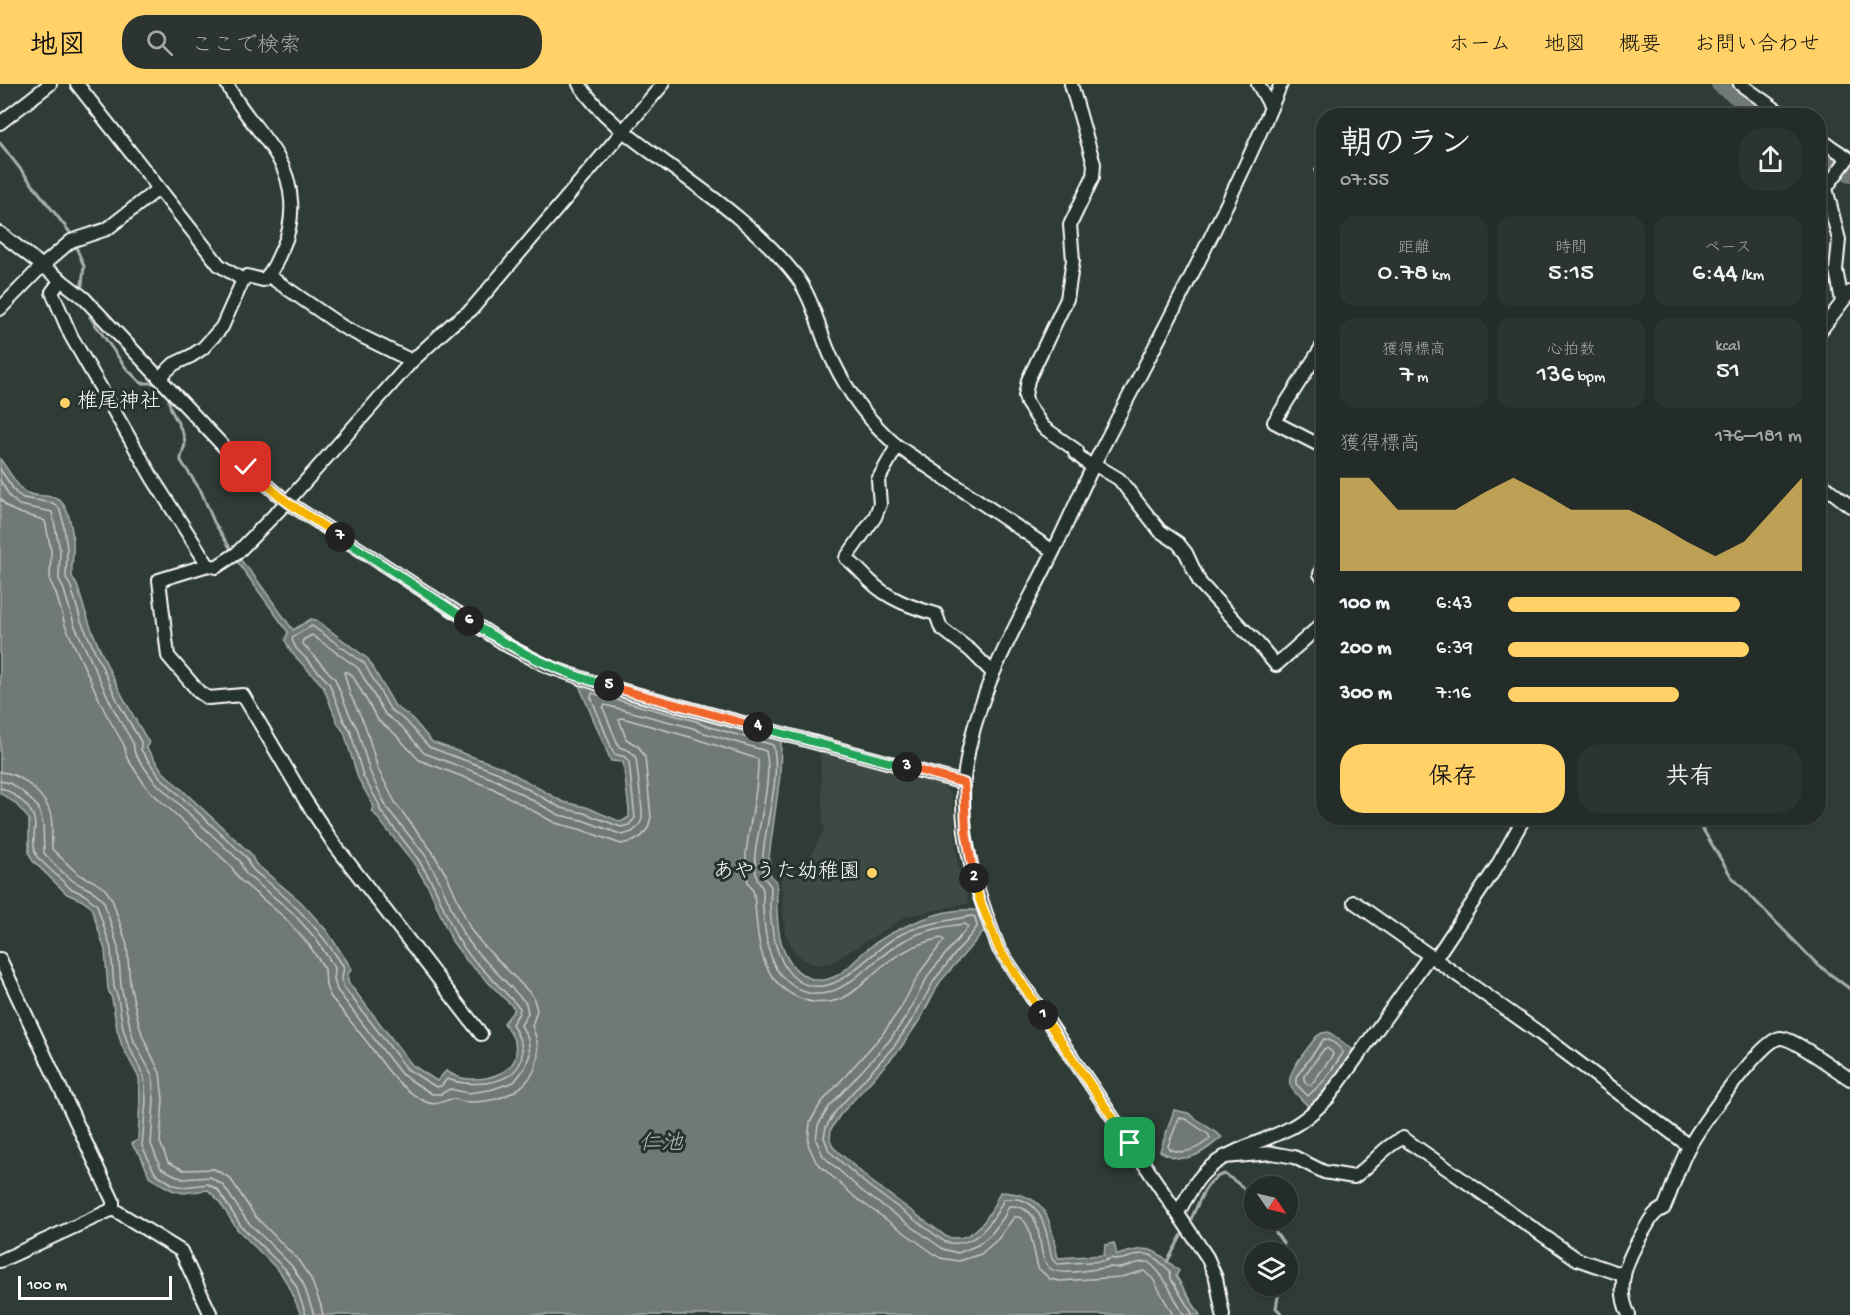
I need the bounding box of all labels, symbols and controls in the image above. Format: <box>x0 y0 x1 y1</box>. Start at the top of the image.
search box <box>122 15 542 69</box>
icon: search <box>143 26 176 59</box>
text: 地図 <box>30 31 86 64</box>
text: ここで検索 <box>191 34 301 60</box>
text: ホーム <box>1449 34 1511 59</box>
text: 地図 <box>1544 34 1586 59</box>
text: 概要 <box>1619 34 1661 59</box>
text: お問い合わせ <box>1694 34 1820 59</box>
text: 朝のラン <box>1340 128 1472 166</box>
button: share <box>1739 128 1802 191</box>
text: 07:55 <box>1340 170 1389 193</box>
text: 距離 <box>1398 240 1430 259</box>
text: 時間 <box>1555 240 1587 259</box>
text: ペース <box>1704 240 1752 259</box>
text: 0.78 <box>1378 259 1428 290</box>
text: 5:15 <box>1548 259 1594 290</box>
text: 6:44 <box>1692 259 1738 290</box>
text: km <box>1428 267 1450 286</box>
text: /km <box>1738 267 1764 286</box>
text: kcal <box>1716 338 1740 357</box>
text: 獲得標高 <box>1382 342 1446 361</box>
text: 心拍数 <box>1547 342 1595 361</box>
text: 51 <box>1716 357 1740 388</box>
text: 7 <box>1400 361 1413 392</box>
text: 136 <box>1537 361 1574 392</box>
text: m <box>1413 369 1428 388</box>
text: bpm <box>1574 369 1605 388</box>
place label: 椎尾神社 <box>77 390 161 416</box>
marker: 椎尾神社 <box>58 396 72 410</box>
text: 176–181 m <box>1715 426 1802 449</box>
text: 獲得標高 <box>1340 434 1420 457</box>
pin <box>220 441 271 492</box>
icon: check <box>229 450 262 483</box>
pin: 7 <box>325 522 355 552</box>
text: 7 <box>336 527 344 546</box>
text: 100 m <box>1340 593 1390 616</box>
text: 6:43 <box>1436 593 1472 616</box>
pin: 6 <box>454 606 484 636</box>
text: 6 <box>465 611 473 630</box>
text: 200 m <box>1340 638 1391 661</box>
text: 6:39 <box>1436 638 1473 661</box>
pin: 5 <box>594 671 624 701</box>
text: 5 <box>605 676 613 695</box>
text: 300 m <box>1340 683 1392 706</box>
text: 7:16 <box>1436 683 1471 706</box>
pin: 4 <box>743 712 773 742</box>
text: 4 <box>754 717 762 736</box>
button: 保存 <box>1340 744 1565 813</box>
button: 共有 <box>1577 744 1802 813</box>
pin: 3 <box>892 752 922 782</box>
text: 3 <box>903 757 911 776</box>
place label: あやうた幼稚園 <box>713 860 860 886</box>
pin: 2 <box>959 863 989 893</box>
marker: あやうた幼稚園 <box>865 866 879 880</box>
text: 2 <box>970 868 978 887</box>
pin: 1 <box>1028 1000 1058 1030</box>
text: 1 <box>1040 1005 1046 1024</box>
pin <box>1104 1117 1155 1168</box>
icon: arrive <box>1113 1126 1146 1159</box>
water label: 仁池 <box>639 1131 684 1158</box>
north arrow <box>1244 1176 1298 1230</box>
map controls <box>1244 1176 1298 1296</box>
button: layers <box>1244 1242 1298 1296</box>
scale bar <box>18 1273 172 1300</box>
text: 100 m <box>27 1277 67 1296</box>

